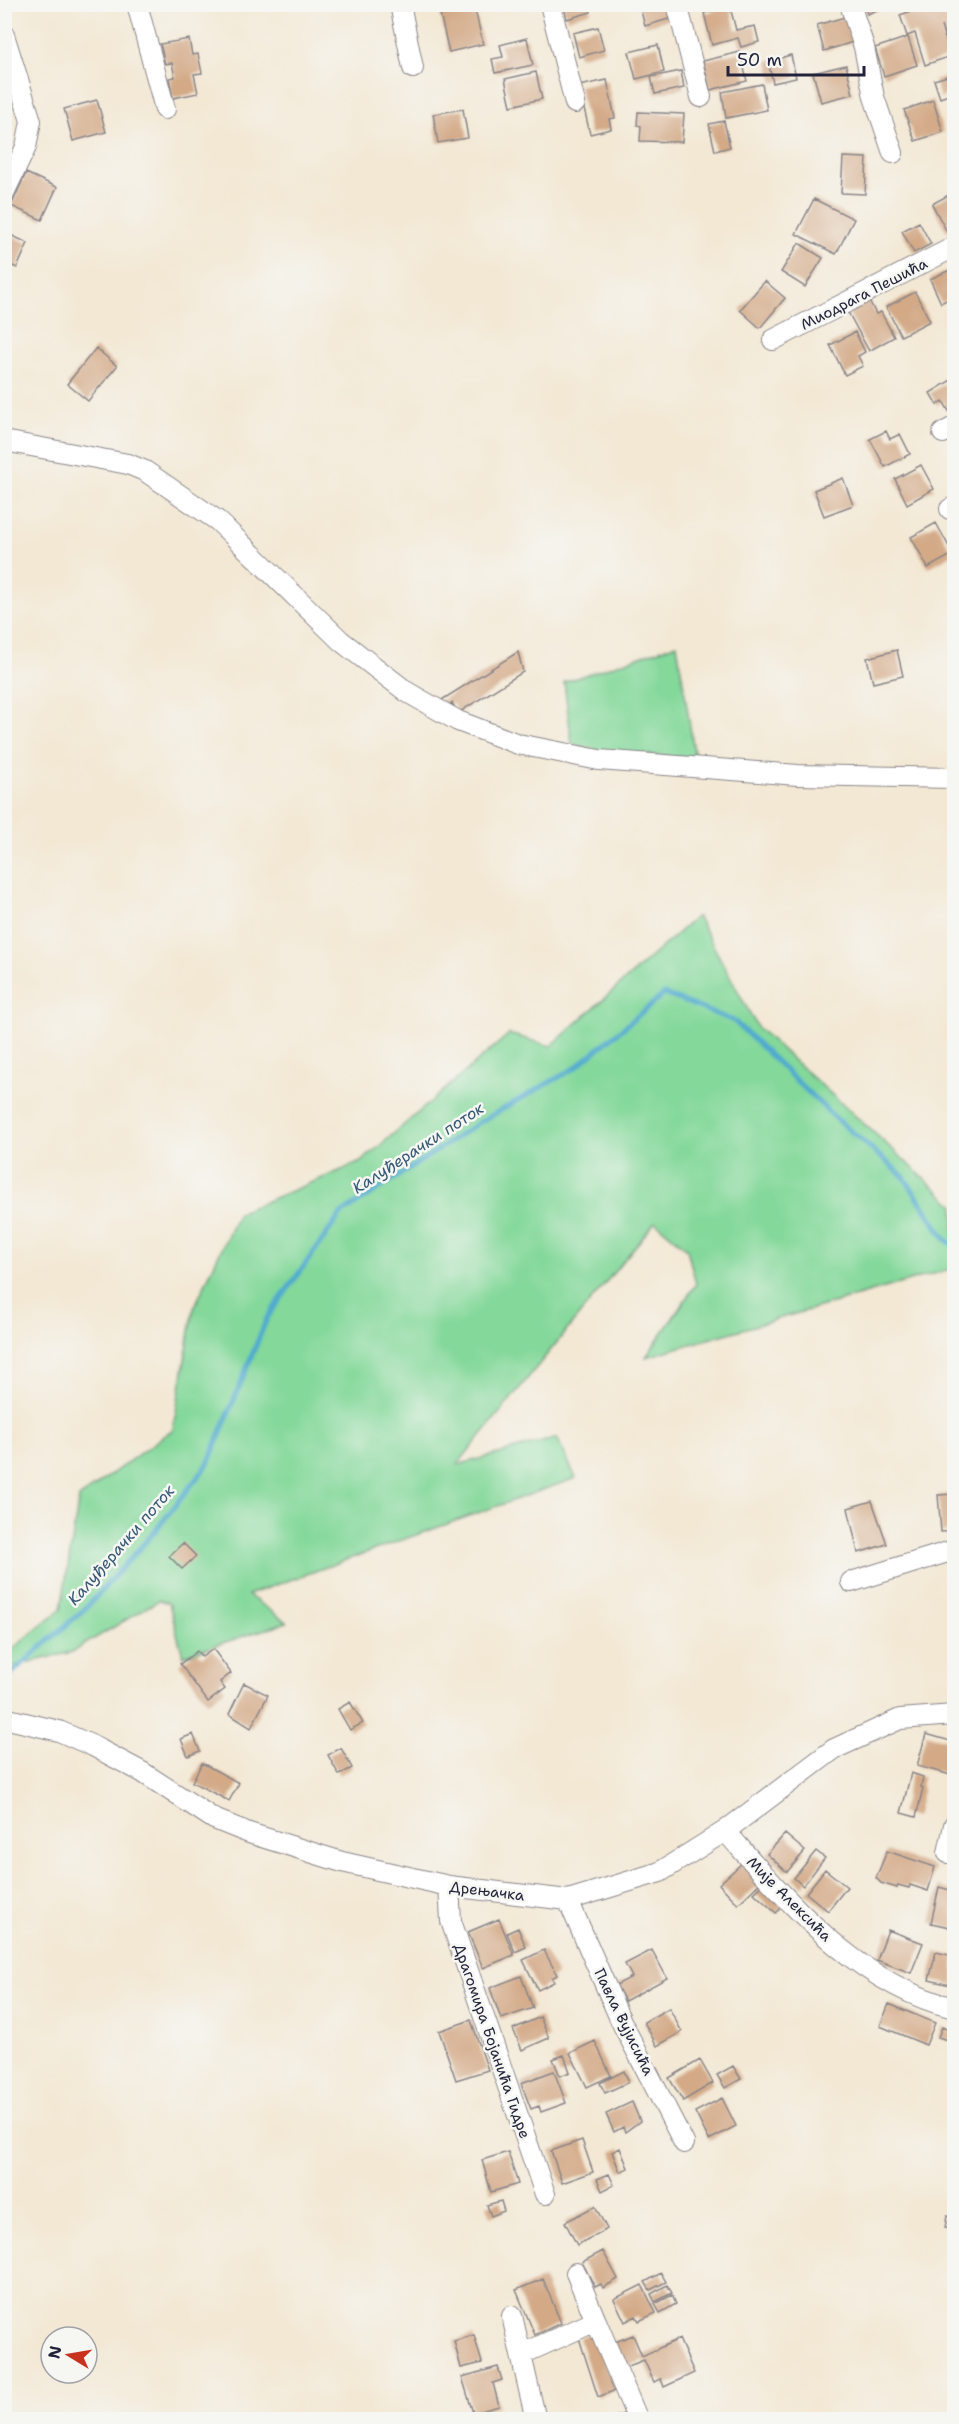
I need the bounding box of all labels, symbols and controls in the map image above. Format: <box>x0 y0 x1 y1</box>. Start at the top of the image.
scale bar <box>728 39 864 77</box>
text: 50 m <box>737 48 782 72</box>
street label: Миодрага Пешића <box>797 253 932 335</box>
water label: Калуђерачки поток <box>348 1097 488 1198</box>
water label: Калуђерачки поток <box>63 1480 179 1609</box>
street label: Мије Алексића <box>742 1852 836 1946</box>
street label: Дрењачка <box>449 1876 526 1906</box>
street label: Драгомира Бојанића Гидре <box>449 1941 535 2141</box>
street label: Павла Вујисића <box>589 1965 659 2079</box>
north arrow <box>39 2325 99 2385</box>
text: N <box>43 2344 66 2360</box>

